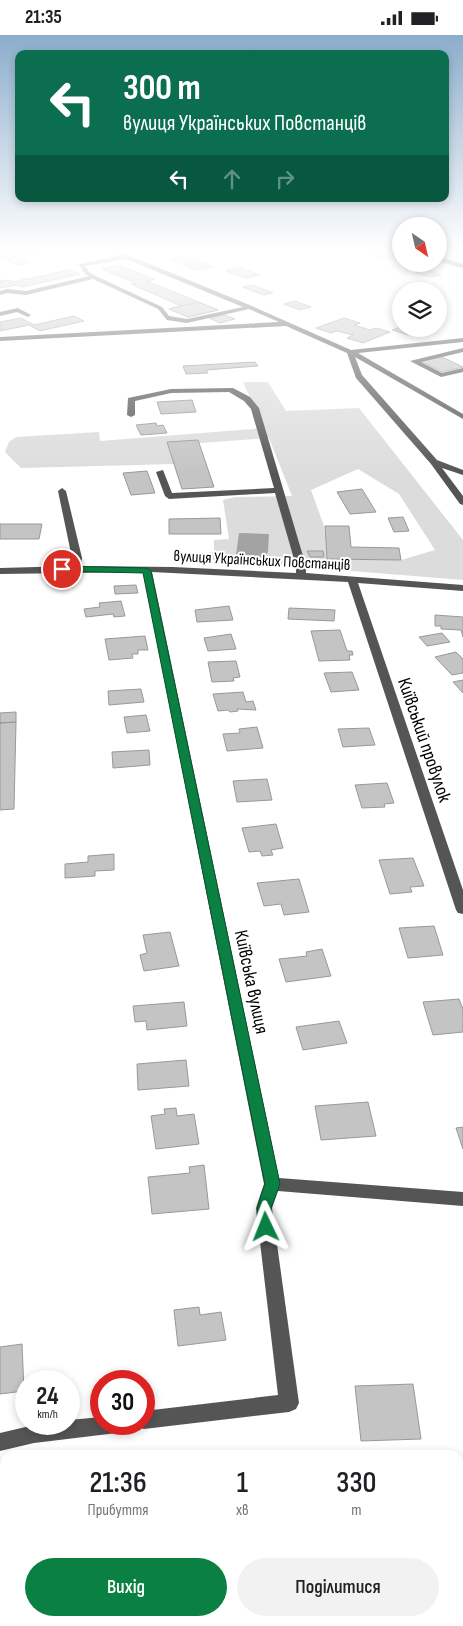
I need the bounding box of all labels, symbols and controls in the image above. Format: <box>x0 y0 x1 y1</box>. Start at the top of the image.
text: 21:35 <box>25 6 62 29</box>
text: 300 m <box>123 67 201 110</box>
icon: left <box>40 70 105 135</box>
text: вулиця Українських Повстанців <box>123 110 366 137</box>
icon: left <box>165 165 193 193</box>
icon: ahead <box>218 165 246 193</box>
icon: right <box>271 165 299 193</box>
north arrow <box>392 217 448 273</box>
map controls <box>392 217 447 337</box>
button: layers <box>392 282 447 337</box>
street label: вулиця Українських Повстанців <box>173 547 351 575</box>
pin <box>41 548 83 590</box>
icon: arrive <box>48 555 76 583</box>
street label: Київський провулок <box>392 675 456 806</box>
street label: Київська вулиця <box>229 928 273 1036</box>
position arrow <box>239 1200 291 1252</box>
speed limit sign: 30 <box>90 1370 155 1435</box>
text: 24 <box>36 1381 59 1412</box>
text: km/h <box>37 1407 58 1422</box>
text: 21:36 <box>89 1465 147 1501</box>
text: 1 <box>237 1465 248 1501</box>
text: 330 <box>336 1465 376 1501</box>
text: Прибуття <box>88 1501 149 1520</box>
text: хв <box>236 1501 249 1520</box>
text: m <box>351 1501 361 1520</box>
button: Вихід <box>25 1558 227 1616</box>
button: Поділитися <box>237 1558 439 1616</box>

